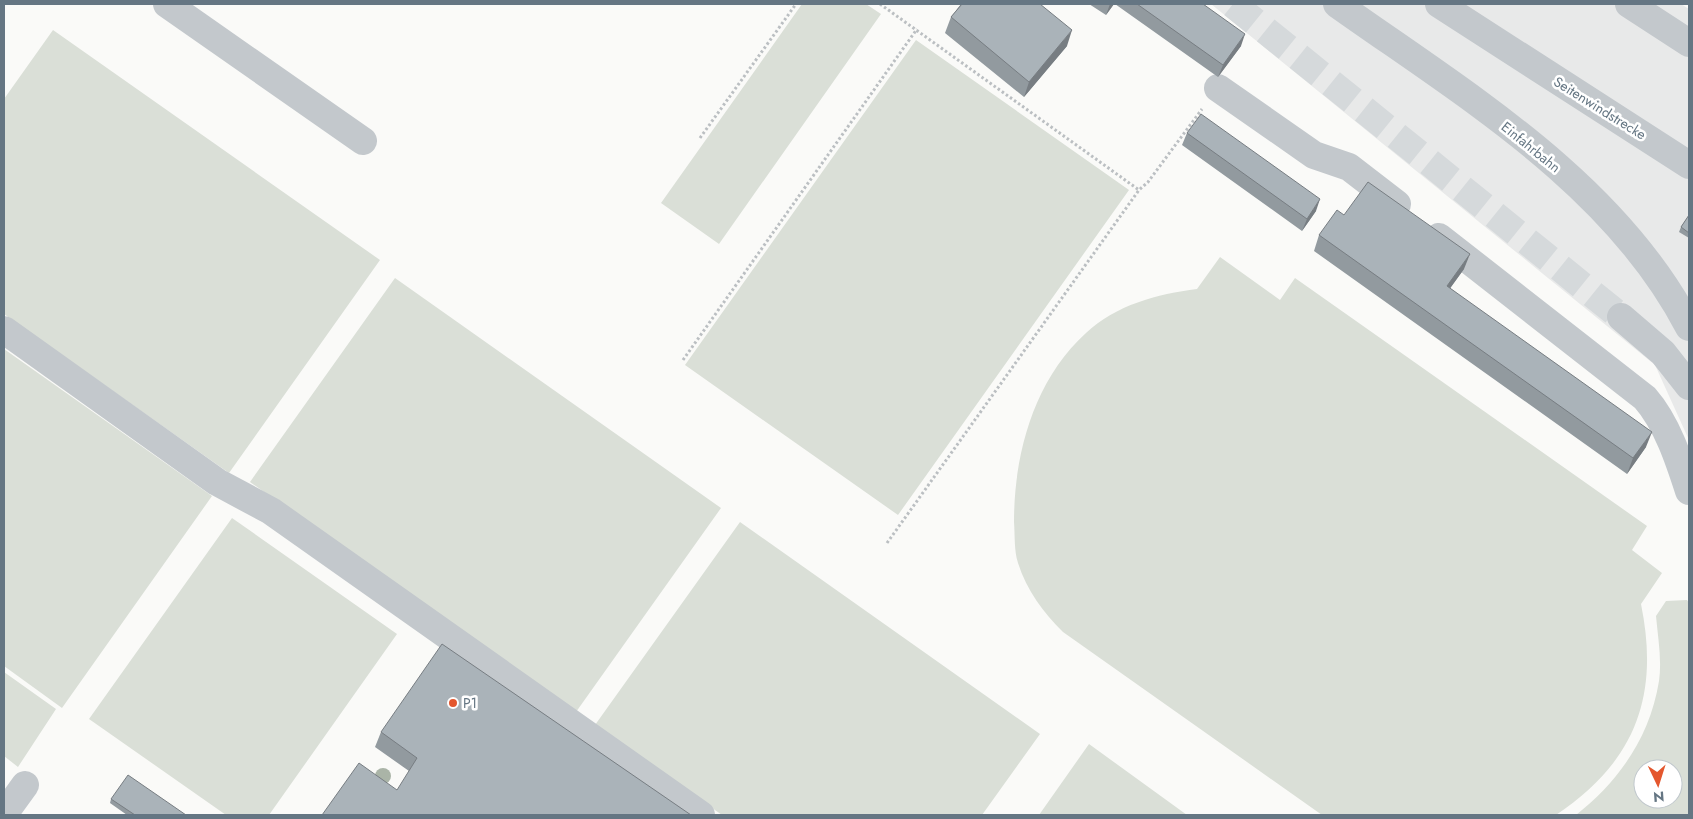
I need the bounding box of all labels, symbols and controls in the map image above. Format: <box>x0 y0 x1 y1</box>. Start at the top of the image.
street label: Seitenwindstrecke <box>1550 72 1650 144</box>
street label: Einfahrbahn <box>1497 117 1565 177</box>
place label: P1 <box>463 693 477 713</box>
marker: P1 <box>447 697 459 709</box>
north arrow <box>1633 759 1683 809</box>
text: N <box>1653 787 1665 807</box>

